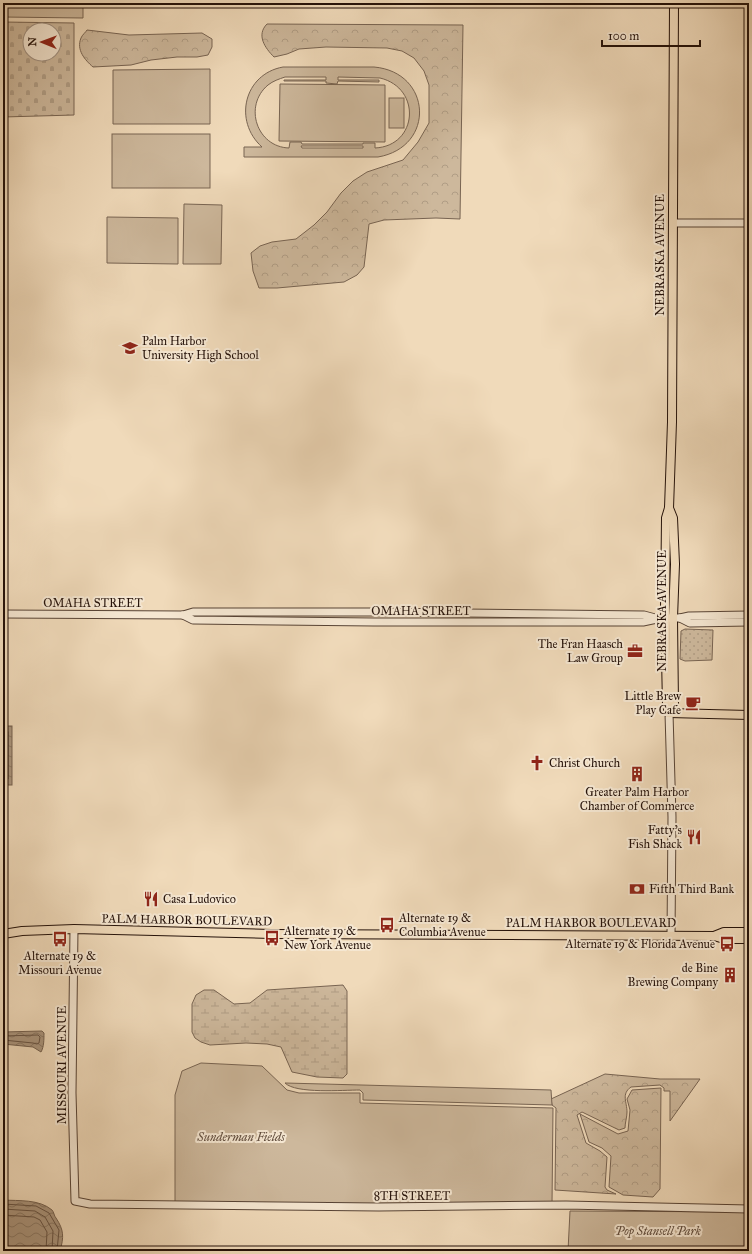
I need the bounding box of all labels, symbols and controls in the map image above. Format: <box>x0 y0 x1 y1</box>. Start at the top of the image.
north arrow <box>22 22 62 62</box>
scale bar <box>602 22 700 48</box>
text: 100 m <box>608 29 639 43</box>
text: N <box>26 36 39 47</box>
street label: NEBRASKA AVENUE <box>653 194 667 316</box>
place label: Palm Harbor University High School <box>142 334 259 363</box>
school or university icon: Palm Harbor University High School <box>121 339 139 357</box>
street label: NEBRASKA AVENUE <box>655 550 669 672</box>
street label: OMAHA STREET <box>43 596 143 610</box>
street label: OMAHA STREET <box>371 604 471 618</box>
place label: The Fran Haasch Law Group <box>538 637 623 665</box>
office icon: The Fran Haasch Law Group <box>626 642 644 660</box>
place label: Little Brew Play Cafe <box>624 689 681 717</box>
cafe icon: Little Brew Play Cafe <box>684 694 702 712</box>
church icon: Christ Church <box>528 754 546 772</box>
place label: Christ Church <box>549 756 621 770</box>
building icon: Greater Palm Harbor Chamber of Commerce <box>628 765 646 783</box>
place label: Greater Palm Harbor Chamber of Commerce <box>580 785 694 813</box>
place label: Fatty's Fish Shack <box>628 823 682 851</box>
restaurant icon: Fatty's Fish Shack <box>685 828 703 846</box>
bank icon: Fifth Third Bank <box>628 880 646 898</box>
place label: Fifth Third Bank <box>649 882 734 896</box>
restaurant icon: Casa Ludovico <box>142 890 160 908</box>
place label: Casa Ludovico <box>163 892 236 906</box>
place label: Alternate 19 & Columbia Avenue <box>398 911 486 939</box>
street label: PALM HARBOR BOULEVARD <box>102 912 272 928</box>
bus stop icon: Alternate 19 & Columbia Avenue <box>378 916 396 934</box>
street label: PALM HARBOR BOULEVARD <box>506 916 676 930</box>
place label: Alternate 19 & New York Avenue <box>283 924 371 952</box>
bus stop icon: Alternate 19 & New York Avenue <box>263 929 281 947</box>
bus stop icon: Alternate 19 & Missouri Avenue <box>51 930 69 948</box>
bus stop icon: Alternate 19 & Florida Avenue <box>718 935 736 953</box>
place label: Alternate 19 & Florida Avenue <box>565 937 715 951</box>
place label: Alternate 19 & Missouri Avenue <box>18 949 102 977</box>
place label: de Bine Brewing Company <box>628 961 718 990</box>
building icon: de Bine Brewing Company <box>721 966 739 984</box>
street label: MISSOURI AVENUE <box>55 1005 69 1124</box>
park label: Sunderman Fields <box>196 1130 285 1144</box>
street label: 8TH STREET <box>374 1189 450 1203</box>
park label: Pop Stansell Park <box>615 1224 702 1239</box>

